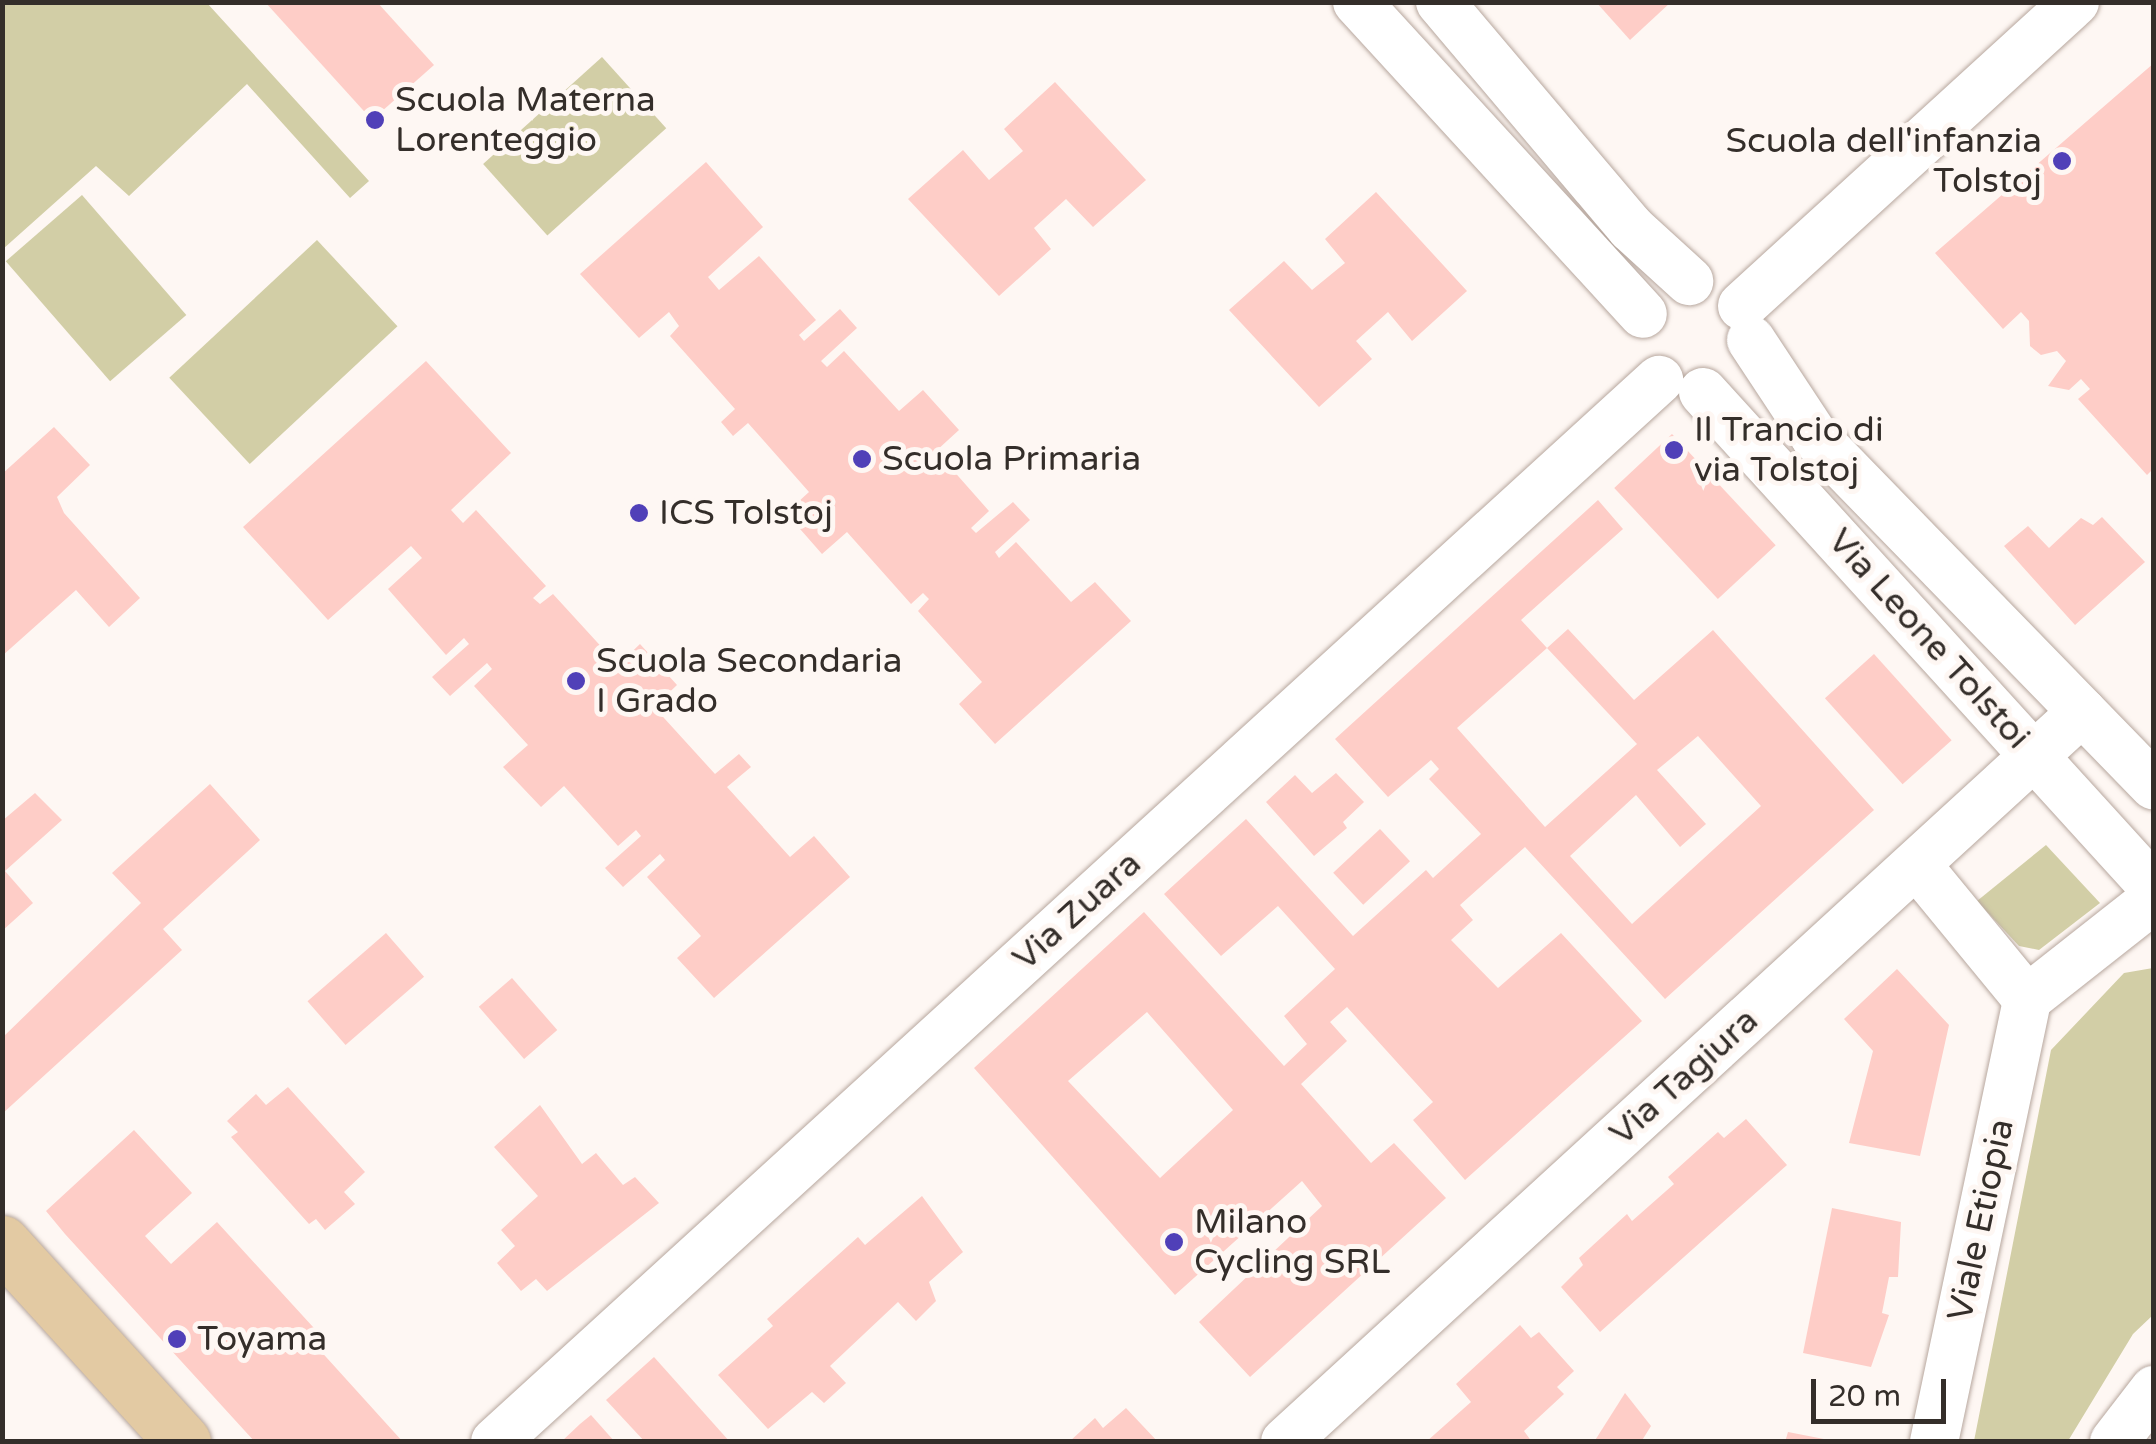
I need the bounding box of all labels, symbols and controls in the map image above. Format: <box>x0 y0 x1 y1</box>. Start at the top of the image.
place label: Scuola Materna Lorenteggio <box>395 79 656 161</box>
marker: Scuola Materna Lorenteggio <box>364 109 386 131</box>
place label: Scuola dell'infanzia Tolstoj <box>1725 120 2042 202</box>
marker: Scuola dell'infanzia Tolstoj <box>2051 150 2073 172</box>
place label: Il Trancio di via Tolstoj <box>1694 409 1884 491</box>
place label: Scuola Primaria <box>882 438 1141 480</box>
marker: Il Trancio di via Tolstoj <box>1663 439 1685 461</box>
marker: Scuola Primaria <box>851 448 873 470</box>
place label: ICS Tolstoj <box>659 492 833 534</box>
marker: ICS Tolstoj <box>628 502 650 524</box>
street label: Via Leone Tolstoi <box>1819 520 2039 758</box>
place label: Scuola Secondaria I Grado <box>596 640 902 722</box>
marker: Scuola Secondaria I Grado <box>565 670 587 692</box>
street label: Via Zuara <box>1004 843 1150 979</box>
street label: Via Tagiura <box>1601 1000 1767 1154</box>
street label: Viale Etiopia <box>1939 1115 2023 1325</box>
place label: Milano Cycling SRL <box>1194 1201 1390 1283</box>
marker: Milano Cycling SRL <box>1163 1231 1185 1253</box>
place label: Toyama <box>197 1318 327 1360</box>
marker: Toyama <box>166 1328 188 1350</box>
scale bar <box>1816 1359 1951 1421</box>
text: 20 m <box>1828 1378 1901 1415</box>

